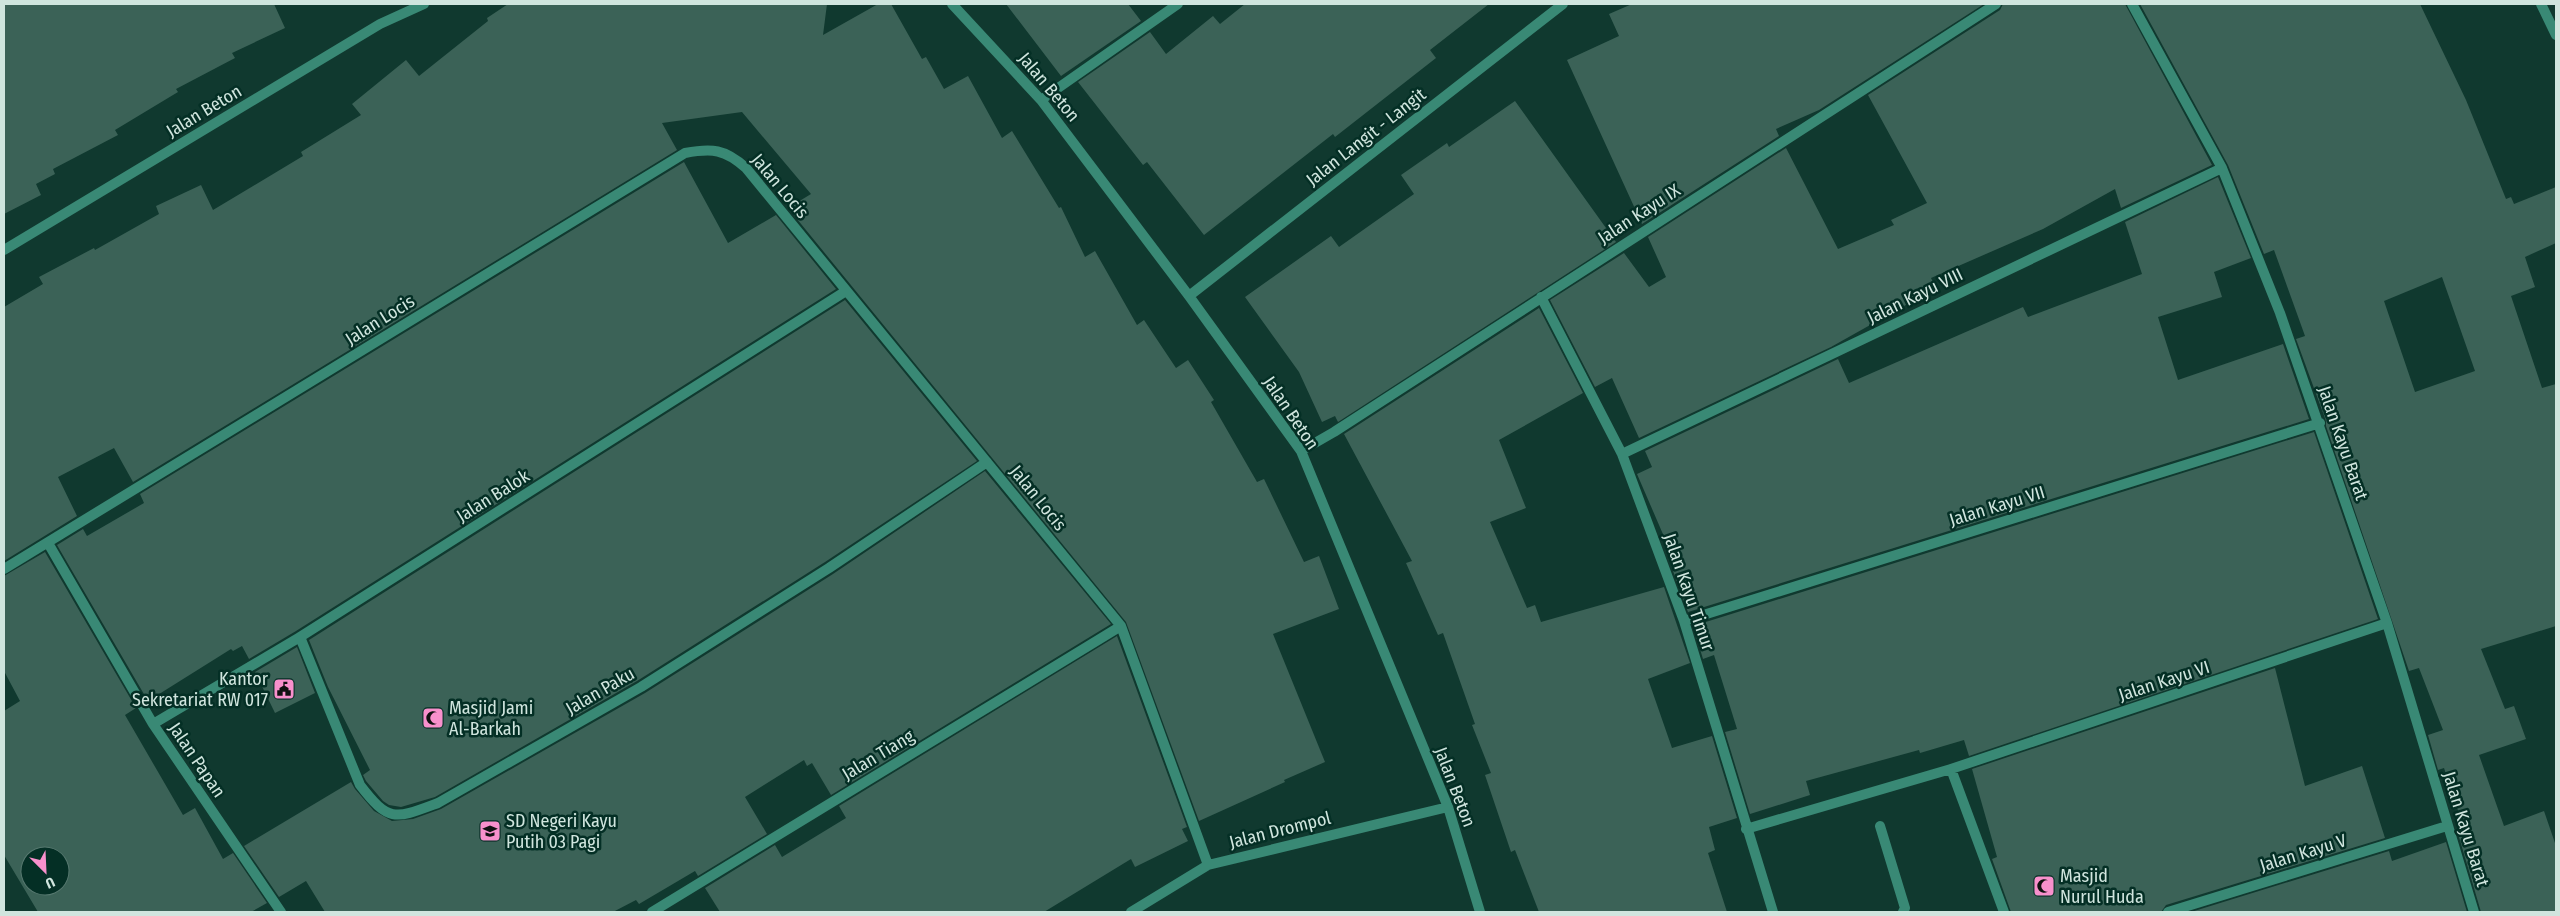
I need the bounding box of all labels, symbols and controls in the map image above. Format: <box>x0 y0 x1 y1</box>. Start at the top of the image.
street label: Jalan Beton <box>1014 48 1084 126</box>
street label: Jalan Beton <box>162 80 246 142</box>
street label: Jalan Langit - Langit <box>1302 83 1430 191</box>
street label: Jalan Locis <box>747 149 814 223</box>
street label: Jalan Kayu IX <box>1594 179 1685 249</box>
street label: Jalan Kayu VIII <box>1864 263 1966 329</box>
street label: Jalan Locis <box>341 290 419 350</box>
street label: Jalan Beton <box>1258 372 1324 454</box>
street label: Jalan Kayu Barat <box>2313 383 2373 503</box>
street label: Jalan Locis <box>1005 461 1071 535</box>
street label: Jalan Balok <box>453 465 534 527</box>
street label: Jalan Kayu VII <box>1946 481 2048 531</box>
street label: Jalan Kayu Timur <box>1659 530 1720 654</box>
street label: Jalan Kayu VI <box>2116 656 2212 706</box>
street label: Jalan Paku <box>562 663 638 719</box>
place label: Kantor Sekretariat RW 017 <box>132 668 269 711</box>
public building icon: Kantor Sekretariat RW 017 <box>272 677 296 701</box>
place label: Masjid Jami Al-Barkah <box>449 697 533 740</box>
mosque icon: Masjid Jami Al-Barkah <box>421 706 445 730</box>
street label: Jalan Papan <box>164 718 230 802</box>
street label: Jalan Tiang <box>838 725 919 785</box>
street label: Jalan Beton <box>1430 744 1480 830</box>
street label: Jalan Kayu Barat <box>2438 769 2494 889</box>
street label: Jalan Drompol <box>1227 807 1333 853</box>
place label: SD Negeri Kayu Putih 03 Pagi <box>506 810 617 853</box>
school or university icon: SD Negeri Kayu Putih 03 Pagi <box>478 819 502 843</box>
street label: Jalan Kayu V <box>2257 829 2350 877</box>
north arrow <box>20 846 70 896</box>
place label: Masjid Nurul Huda <box>2060 865 2144 908</box>
text: U <box>43 873 57 892</box>
mosque icon: Masjid Nurul Huda <box>2032 874 2056 898</box>

